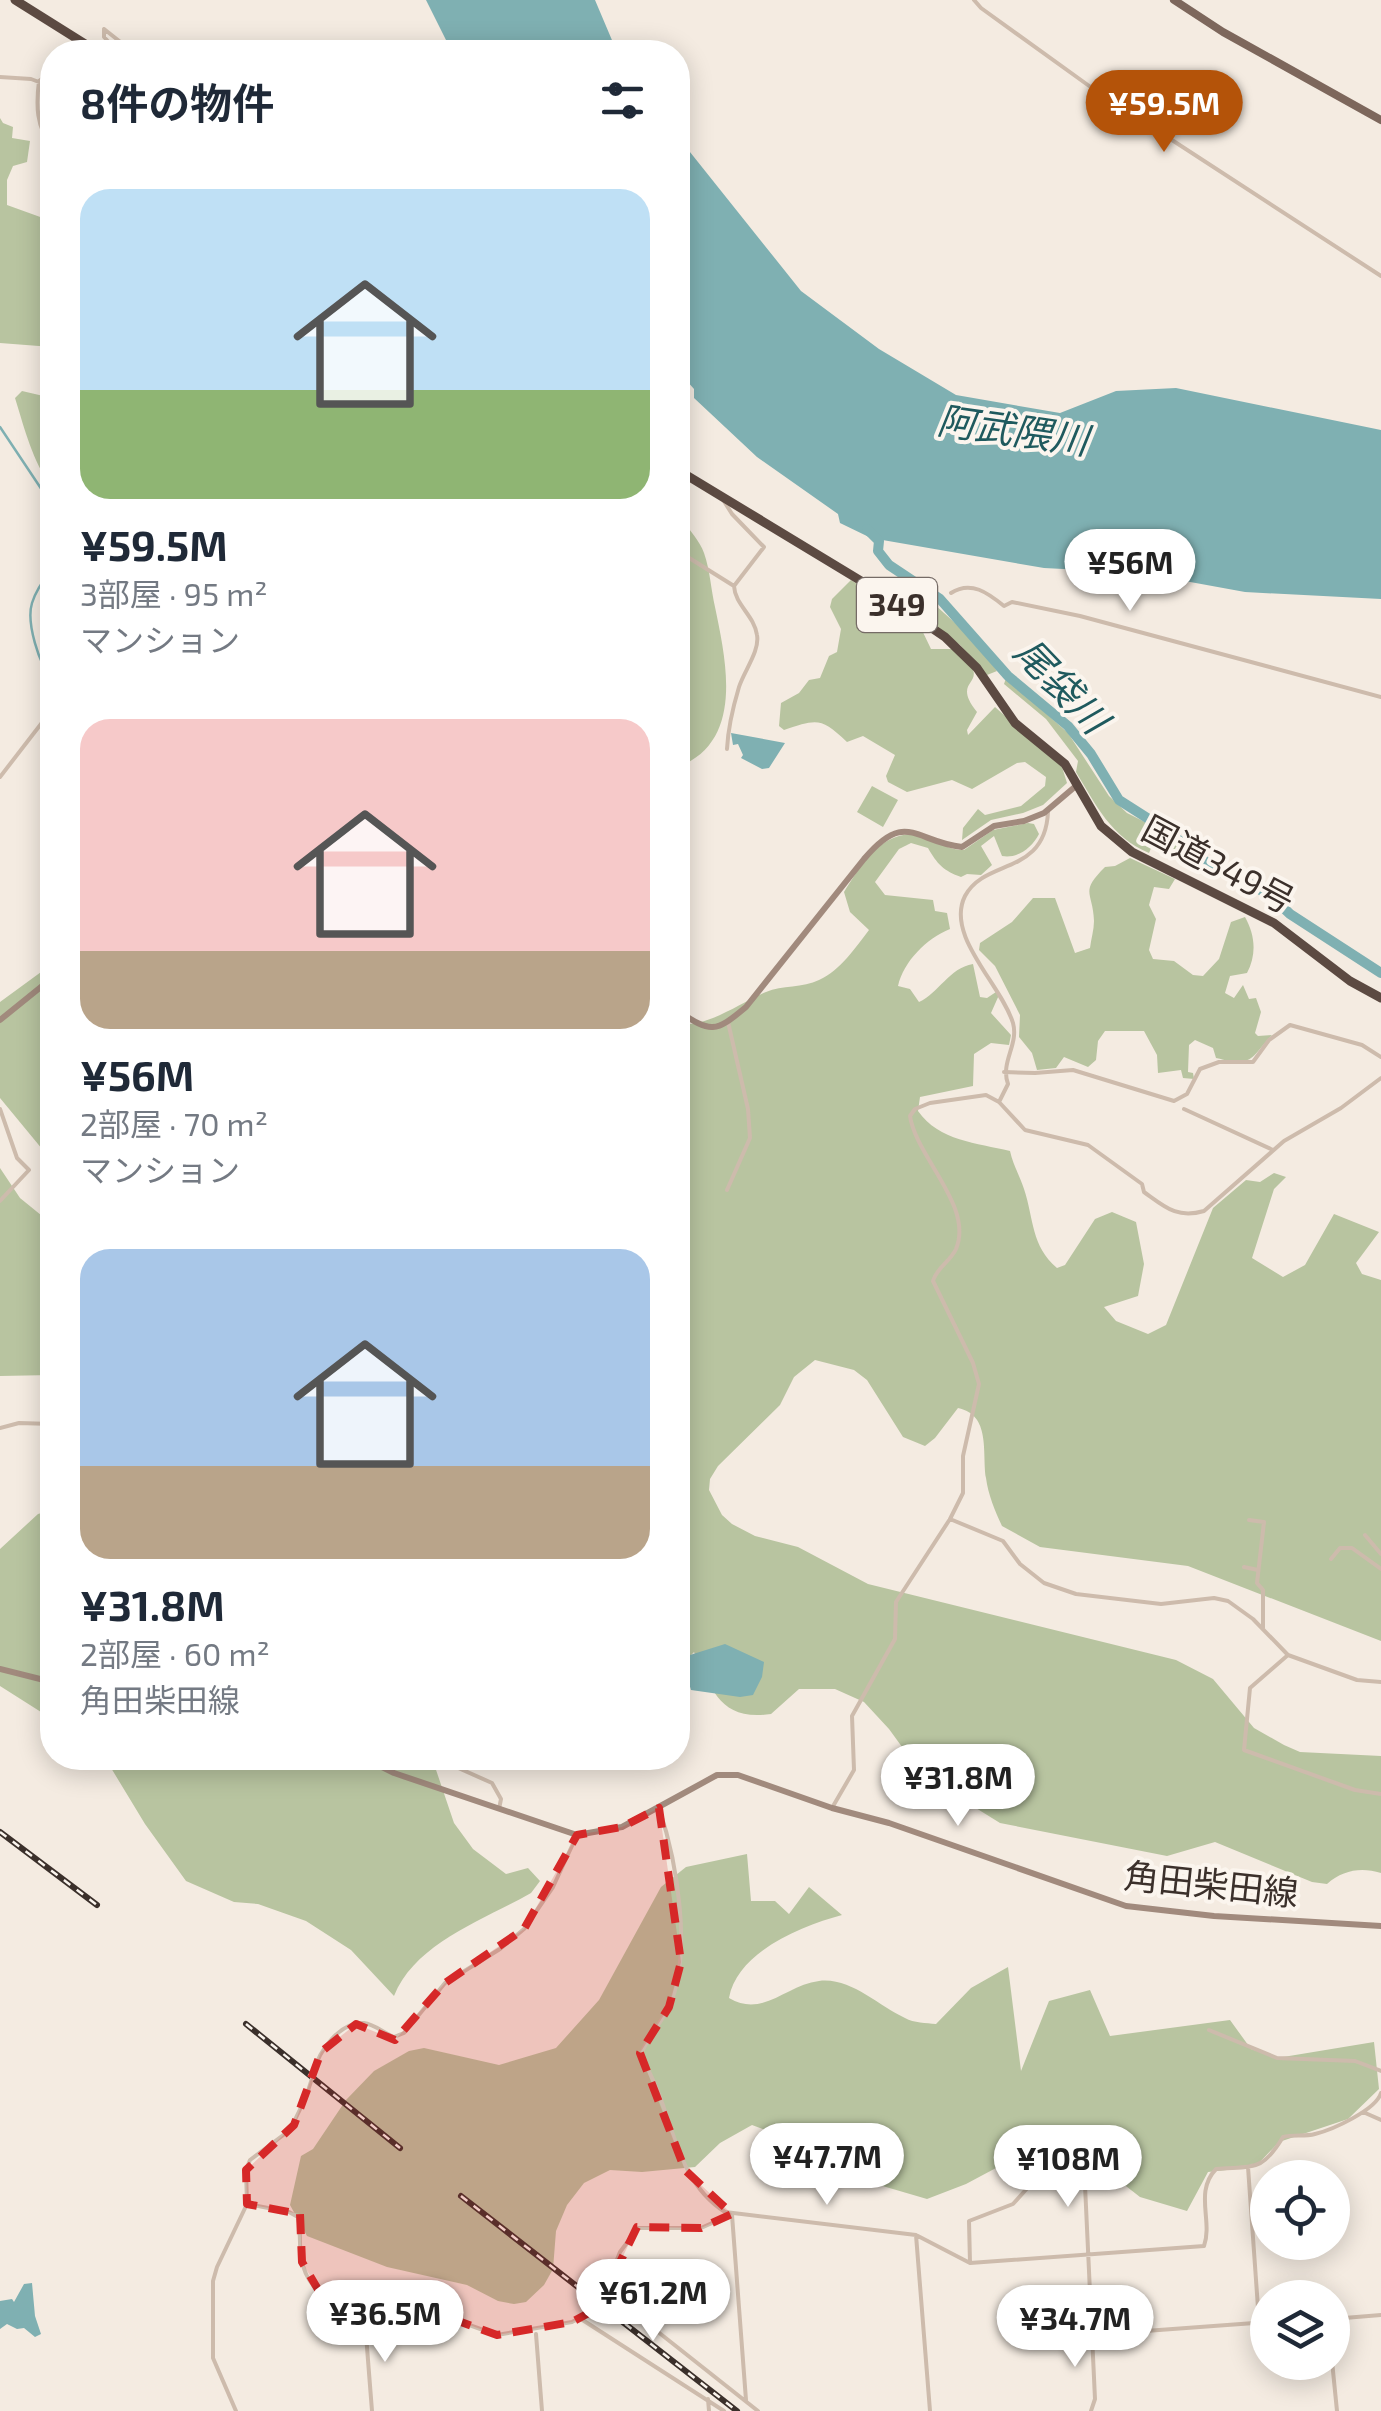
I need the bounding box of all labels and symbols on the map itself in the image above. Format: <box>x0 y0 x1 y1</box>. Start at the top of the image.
pin: ¥59.5M <box>1083 70 1245 155</box>
water label: 阿武隈川 <box>935 396 1096 463</box>
pin: ¥56M <box>1071 529 1189 614</box>
road number: 349 <box>857 578 937 632</box>
water label: 尾袋川 <box>1006 628 1121 744</box>
street label: 国道349号 <box>1136 806 1302 921</box>
pin: ¥31.8M <box>877 1744 1039 1829</box>
street label: 角田柴田線 <box>1122 1853 1300 1913</box>
pin: ¥47.7M <box>746 2123 908 2208</box>
pin: ¥108M <box>998 2125 1138 2210</box>
pin: ¥61.2M <box>572 2259 734 2344</box>
pin: ¥36.5M <box>304 2280 466 2365</box>
pin: ¥34.7M <box>994 2285 1156 2370</box>

